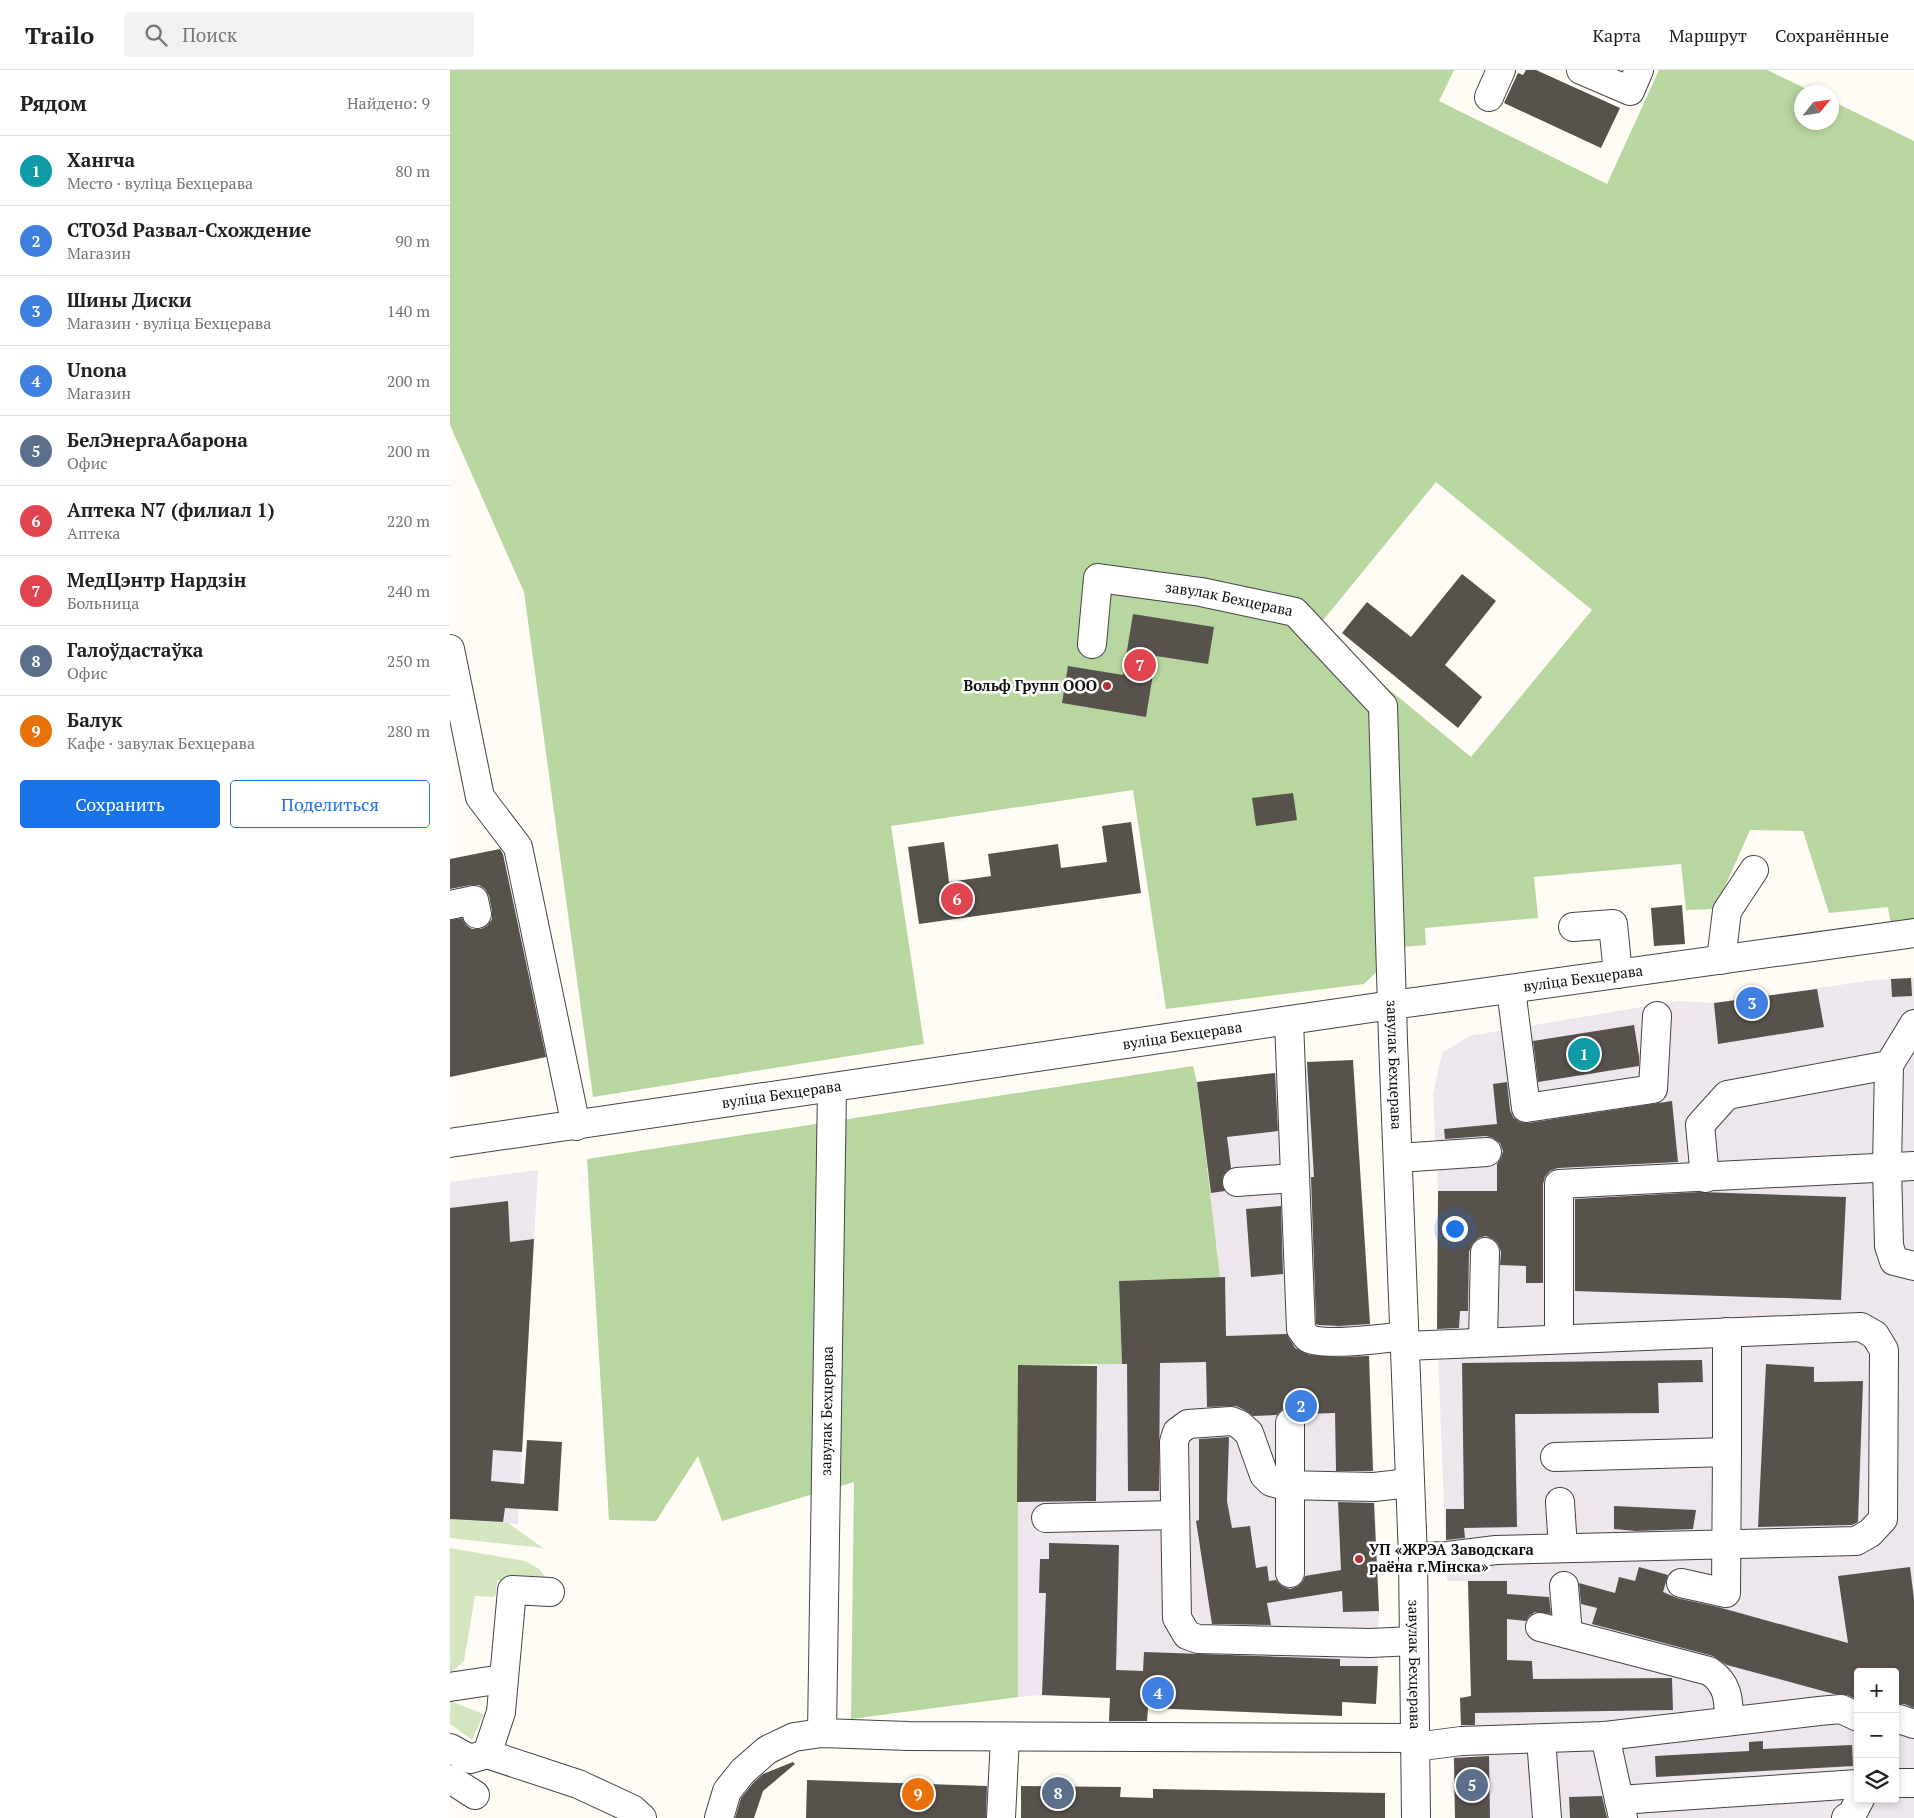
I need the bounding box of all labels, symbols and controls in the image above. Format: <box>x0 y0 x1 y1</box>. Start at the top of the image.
search box <box>124 12 474 57</box>
text: Trailo <box>25 19 94 51</box>
icon: search <box>142 21 170 49</box>
text: Поиск <box>182 22 237 47</box>
text: Карта <box>1592 23 1641 47</box>
text: Маршрут <box>1669 23 1747 47</box>
text: Сохранённые <box>1775 23 1889 47</box>
north arrow <box>1794 85 1839 130</box>
text: Рядом <box>20 89 87 117</box>
text: Найдено: 9 <box>347 92 430 114</box>
text: Хангча <box>67 147 135 172</box>
text: 1 <box>31 160 41 182</box>
text: 80 m <box>395 160 430 182</box>
text: Место · вуліца Бехцерава <box>67 172 253 194</box>
text: СТО3d Развал-Схождение <box>67 217 311 242</box>
text: 2 <box>31 230 41 252</box>
text: 90 m <box>395 230 430 252</box>
text: Магазин <box>67 242 131 264</box>
text: Шины Диски <box>67 287 192 312</box>
text: 3 <box>31 300 41 322</box>
text: 140 m <box>387 300 430 322</box>
text: Магазин · вуліца Бехцерава <box>67 312 271 334</box>
text: Unona <box>67 357 127 382</box>
text: 4 <box>31 370 41 392</box>
text: 200 m <box>387 370 430 392</box>
text: Магазин <box>67 382 131 404</box>
text: БелЭнергаАбарона <box>67 427 248 452</box>
text: 5 <box>31 440 41 462</box>
text: 200 m <box>387 440 430 462</box>
text: Офис <box>67 452 108 474</box>
text: Аптека N7 (филиал 1) <box>67 497 275 522</box>
text: 6 <box>31 510 41 532</box>
text: 220 m <box>387 510 430 532</box>
text: Аптека <box>67 522 120 544</box>
text: МедЦэнтр Нардзін <box>67 567 246 592</box>
street label: завулак Бехцерава <box>1164 576 1295 620</box>
text: 7 <box>31 580 41 602</box>
text: 240 m <box>387 580 430 602</box>
text: Больница <box>67 592 139 614</box>
text: Галоўдастаўка <box>67 637 203 662</box>
pin: 7 <box>1124 646 1156 684</box>
text: 8 <box>31 650 41 672</box>
text: 250 m <box>387 650 430 672</box>
text: Офис <box>67 662 108 684</box>
place label: Вольф Групп ООО <box>963 675 1097 695</box>
marker: Вольф Групп ООО <box>1101 680 1113 692</box>
text: Балук <box>67 707 122 732</box>
text: 9 <box>31 720 41 742</box>
text: 280 m <box>387 720 430 742</box>
text: Кафе · завулак Бехцерава <box>67 732 255 754</box>
button: Сохранить <box>20 780 220 828</box>
button: Поделиться <box>230 780 430 828</box>
pin: 6 <box>941 880 973 918</box>
street label: вуліца Бехцерава <box>1522 959 1645 996</box>
pin: 3 <box>1736 984 1768 1022</box>
street label: завулак Бехцерава <box>1383 1000 1407 1130</box>
street label: вуліца Бехцерава <box>1121 1016 1244 1053</box>
pin: 1 <box>1568 1035 1600 1073</box>
street label: вуліца Бехцерава <box>720 1075 843 1112</box>
your location <box>1442 1216 1468 1242</box>
street label: завулак Бехцерава <box>815 1346 837 1476</box>
pin: 2 <box>1285 1387 1317 1425</box>
place label: УП «ЖРЭА Заводскага раёна г.Мінска» <box>1369 1539 1535 1576</box>
marker: УП «ЖРЭА Заводскага раёна г.Мінска» <box>1353 1553 1365 1565</box>
street label: завулак Бехцерава <box>1404 1599 1426 1730</box>
map controls <box>1854 1668 1899 1803</box>
button: + <box>1854 1668 1899 1713</box>
pin: 4 <box>1142 1674 1174 1712</box>
button: − <box>1854 1713 1899 1758</box>
button: layers <box>1854 1758 1899 1803</box>
pin: 5 <box>1456 1766 1488 1804</box>
pin: 8 <box>1042 1774 1074 1812</box>
pin: 9 <box>902 1775 934 1813</box>

